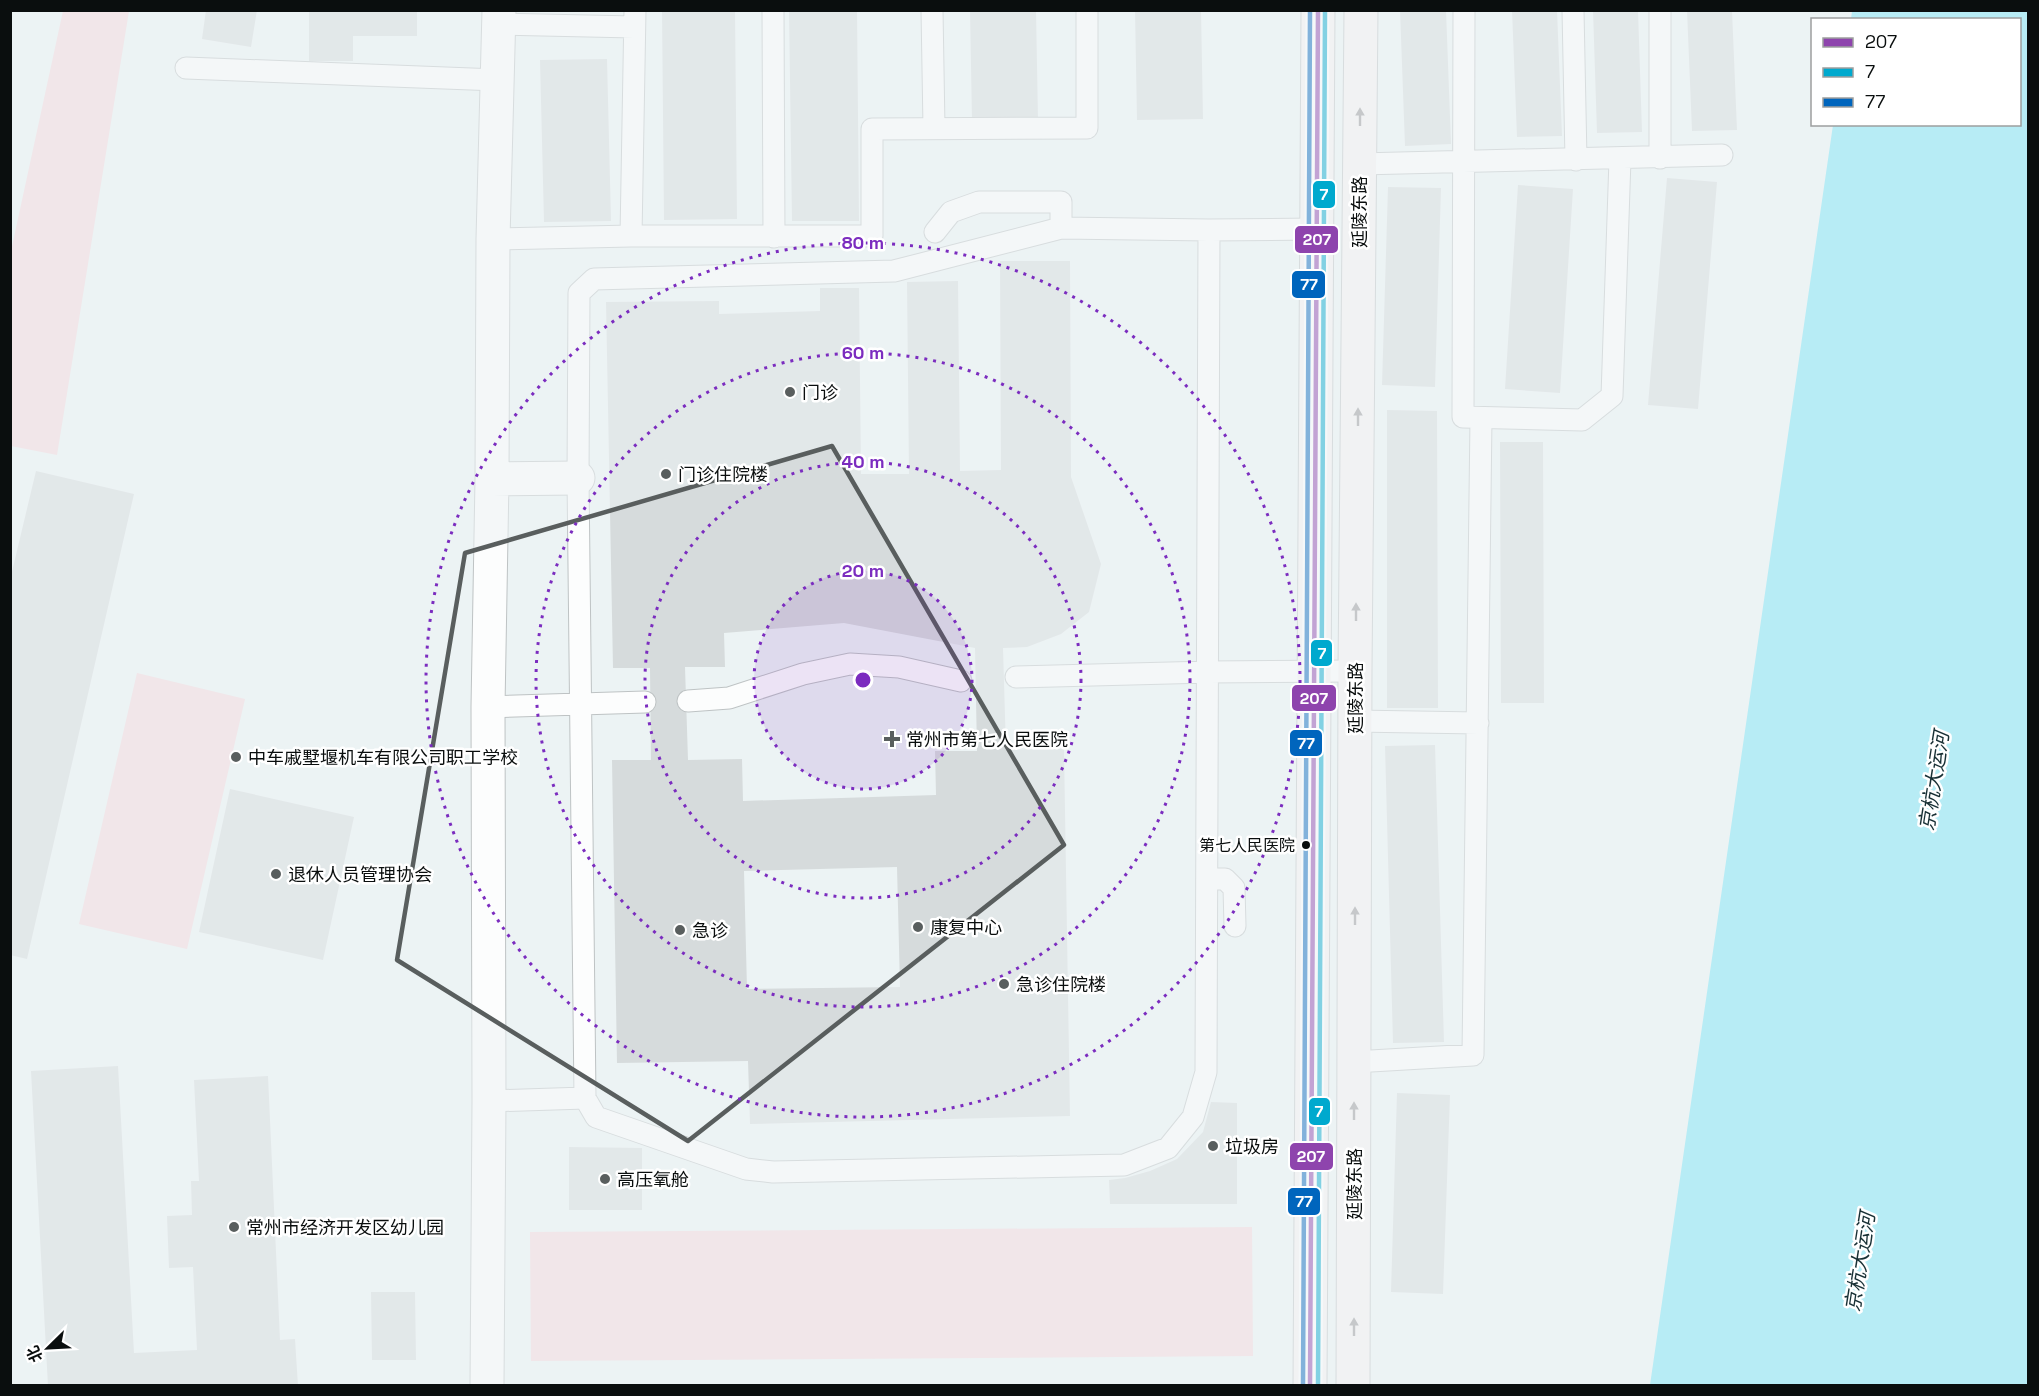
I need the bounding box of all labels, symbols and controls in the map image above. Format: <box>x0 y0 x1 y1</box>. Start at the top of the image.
legend <box>1811 18 2021 126</box>
text: 207 <box>1865 30 1897 53</box>
text: 7 <box>1865 60 1875 83</box>
text: 77 <box>1865 90 1885 113</box>
one-way arrow <box>1355 108 1365 127</box>
street label: 延陵东路 <box>1348 176 1371 248</box>
line badge: 7 <box>1312 180 1336 209</box>
text: 7 <box>1320 184 1329 205</box>
line badge: 207 <box>1294 225 1339 254</box>
text: 207 <box>1303 229 1331 250</box>
text: 80 m <box>842 231 884 254</box>
line badge: 77 <box>1291 270 1326 299</box>
text: 77 <box>1300 274 1318 295</box>
text: 60 m <box>842 341 884 364</box>
place label: 门诊 <box>802 381 838 404</box>
marker: 门诊 <box>783 385 797 399</box>
one-way arrow <box>1353 408 1362 427</box>
text: 40 m <box>841 450 885 473</box>
place label: 门诊住院楼 <box>678 463 768 486</box>
marker: 门诊住院楼 <box>659 467 673 481</box>
text: 20 m <box>842 559 884 582</box>
one-way arrow <box>1351 603 1361 622</box>
line badge: 7 <box>1310 639 1333 667</box>
text: 7 <box>1318 643 1327 664</box>
street label: 延陵东路 <box>1344 662 1367 734</box>
centre of rings <box>853 670 873 690</box>
line badge: 207 <box>1291 684 1337 712</box>
text: 207 <box>1300 688 1328 709</box>
water label: 京杭大运河 <box>1913 726 1955 832</box>
place label: 常州市第七人民医院 <box>906 728 1068 751</box>
line badge: 77 <box>1289 729 1323 757</box>
marker: 常州市第七人民医院 <box>883 730 901 748</box>
text: 77 <box>1297 733 1315 754</box>
place label: 中车戚墅堰机车有限公司职工学校 <box>248 746 518 769</box>
marker: 中车戚墅堰机车有限公司职工学校 <box>229 750 243 764</box>
place label: 第七人民医院 <box>1199 835 1295 856</box>
marker: 第七人民医院 <box>1300 839 1312 851</box>
place label: 退休人员管理协会 <box>288 863 432 886</box>
marker: 退休人员管理协会 <box>269 867 283 881</box>
one-way arrow <box>1350 907 1360 926</box>
place label: 康复中心 <box>930 916 1002 939</box>
place label: 急诊 <box>692 919 728 942</box>
marker: 康复中心 <box>911 920 925 934</box>
marker: 急诊 <box>673 923 687 937</box>
place label: 急诊住院楼 <box>1016 973 1106 996</box>
marker: 急诊住院楼 <box>997 977 1011 991</box>
line badge: 7 <box>1308 1097 1331 1126</box>
text: 7 <box>1315 1101 1324 1122</box>
one-way arrow <box>1349 1102 1359 1121</box>
place label: 垃圾房 <box>1225 1135 1279 1158</box>
marker: 垃圾房 <box>1206 1139 1220 1153</box>
line badge: 207 <box>1289 1142 1334 1171</box>
text: 207 <box>1297 1146 1325 1167</box>
street label: 延陵东路 <box>1343 1148 1366 1220</box>
place label: 高压氧舱 <box>617 1168 689 1191</box>
marker: 高压氧舱 <box>598 1172 612 1186</box>
line badge: 77 <box>1287 1187 1321 1216</box>
text: 77 <box>1295 1191 1313 1212</box>
water label: 京杭大运河 <box>1839 1207 1881 1313</box>
place label: 常州市经济开发区幼儿园 <box>246 1216 444 1239</box>
marker: 常州市经济开发区幼儿园 <box>227 1220 241 1234</box>
north arrow <box>18 1318 78 1378</box>
one-way arrow <box>1349 1318 1359 1337</box>
text: 北 <box>22 1342 48 1365</box>

